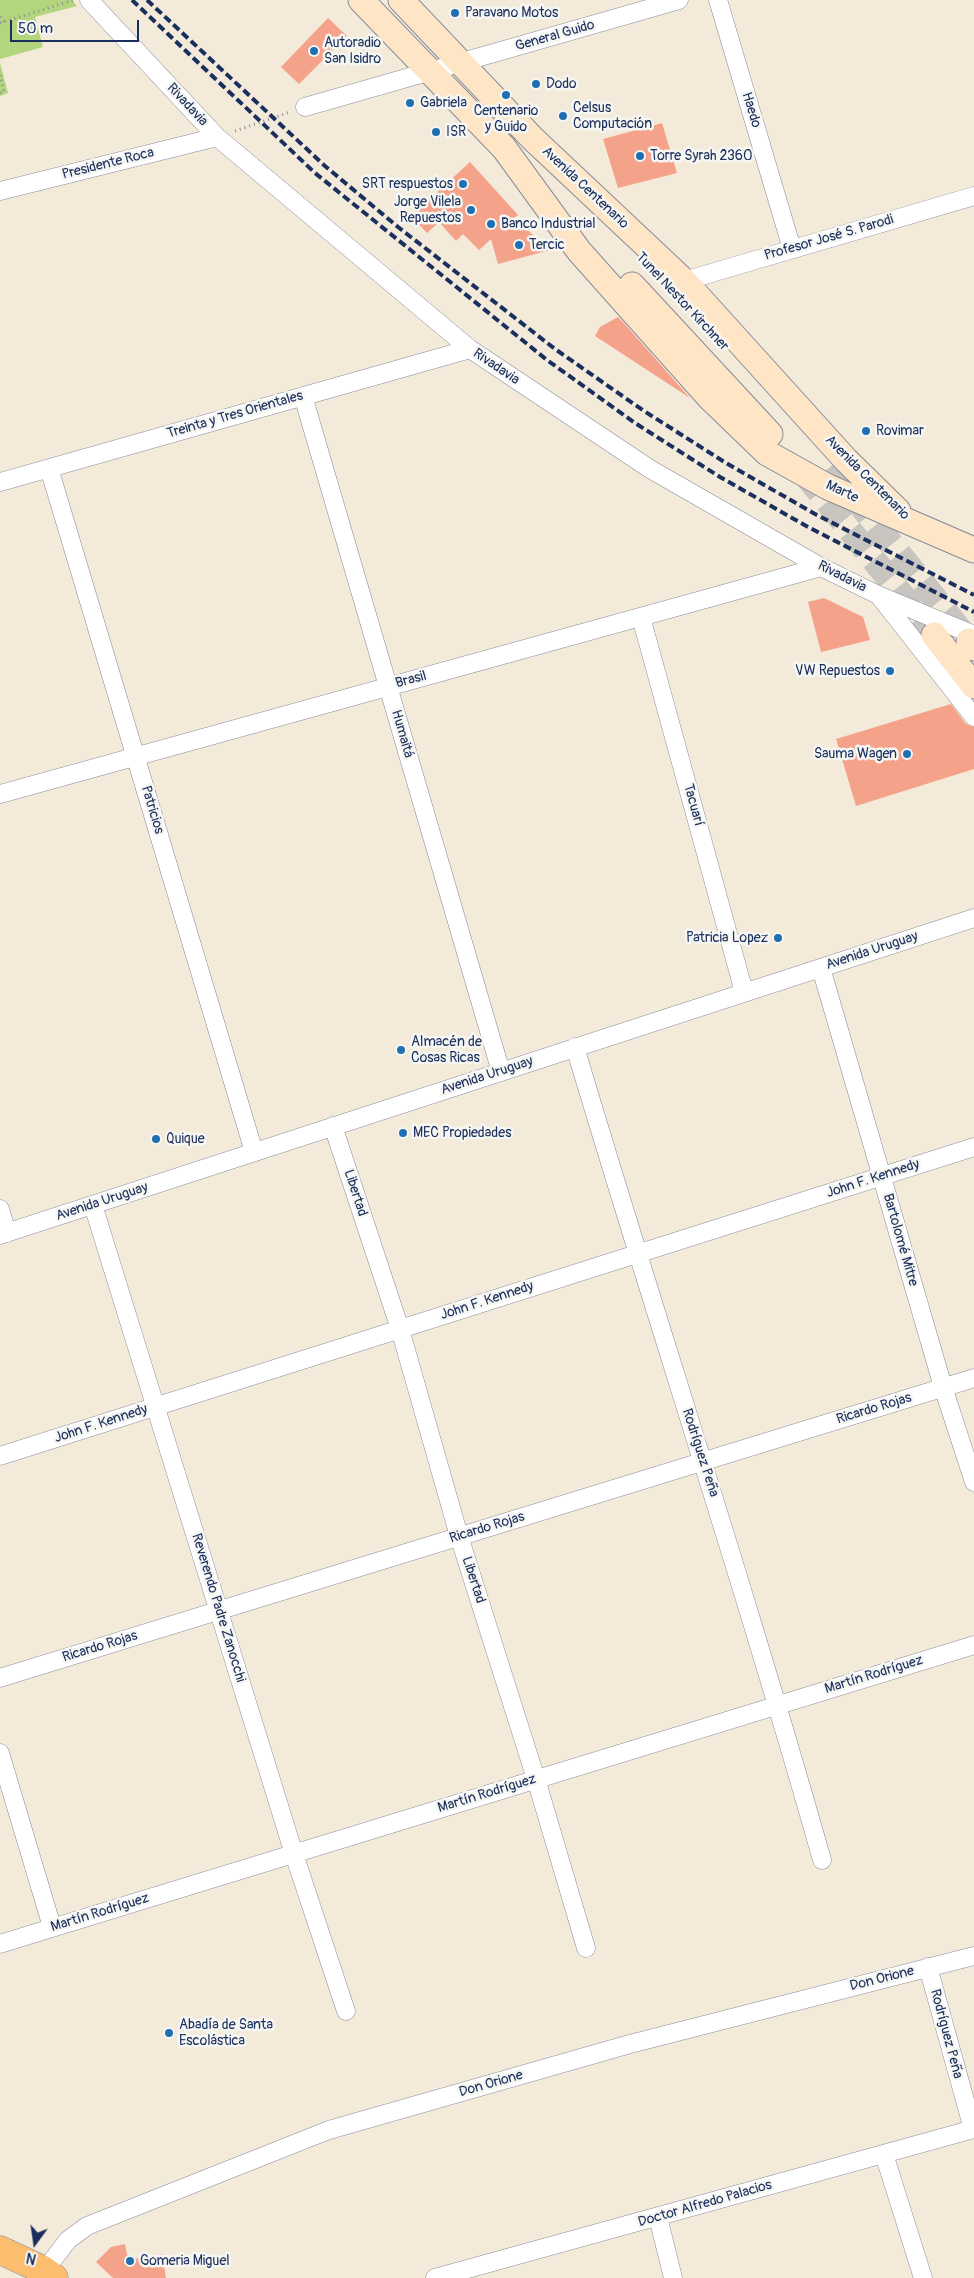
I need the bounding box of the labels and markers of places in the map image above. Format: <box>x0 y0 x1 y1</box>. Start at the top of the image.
place label: Paravano Motos <box>465 5 558 21</box>
marker: Paravano Motos <box>449 7 461 19</box>
place label: Autoradio San Isidro <box>324 35 381 68</box>
marker: Autoradio San Isidro <box>308 45 320 57</box>
place label: Dodo <box>546 76 576 92</box>
marker: Dodo <box>530 78 542 90</box>
marker: Centenario y Guido <box>500 89 512 101</box>
place label: Gabriela <box>420 95 467 111</box>
marker: Gabriela <box>404 97 416 109</box>
place label: Celsus Computación <box>573 100 652 132</box>
place label: Centenario y Guido <box>474 103 538 136</box>
marker: Celsus Computación <box>557 110 569 122</box>
place label: ISR <box>446 124 466 140</box>
marker: ISR <box>430 126 442 138</box>
place label: Torre Syrah 2360 <box>650 148 752 164</box>
marker: Torre Syrah 2360 <box>634 150 646 162</box>
place label: SRT respuestos <box>362 176 453 192</box>
marker: SRT respuestos <box>457 178 469 190</box>
place label: Jorge Vilela Repuestos <box>394 194 461 226</box>
marker: Jorge Vilela Repuestos <box>465 204 477 216</box>
place label: Banco Industrial <box>501 216 596 232</box>
marker: Banco Industrial <box>485 218 497 230</box>
place label: Tercic <box>529 237 565 253</box>
marker: Tercic <box>513 239 525 251</box>
place label: Rovimar <box>876 423 924 439</box>
marker: Rovimar <box>860 425 872 437</box>
place label: VW Repuestos <box>795 663 880 679</box>
marker: VW Repuestos <box>884 665 896 677</box>
place label: Sauma Wagen <box>814 746 897 762</box>
marker: Sauma Wagen <box>901 748 913 760</box>
place label: Patricia Lopez <box>686 930 768 946</box>
marker: Patricia Lopez <box>772 932 784 944</box>
place label: Almacén de Cosas Ricas <box>411 1034 482 1066</box>
marker: Almacén de Cosas Ricas <box>395 1044 407 1056</box>
place label: MEC Propiedades <box>413 1125 511 1141</box>
marker: MEC Propiedades <box>397 1127 409 1139</box>
place label: Quique <box>166 1131 205 1147</box>
marker: Quique <box>150 1133 162 1145</box>
place label: Abadía de Santa Escolástica <box>179 2017 273 2050</box>
marker: Abadía de Santa Escolástica <box>163 2027 175 2039</box>
place label: Gomeria Miguel <box>140 2253 230 2269</box>
marker: Gomeria Miguel <box>124 2255 136 2267</box>

